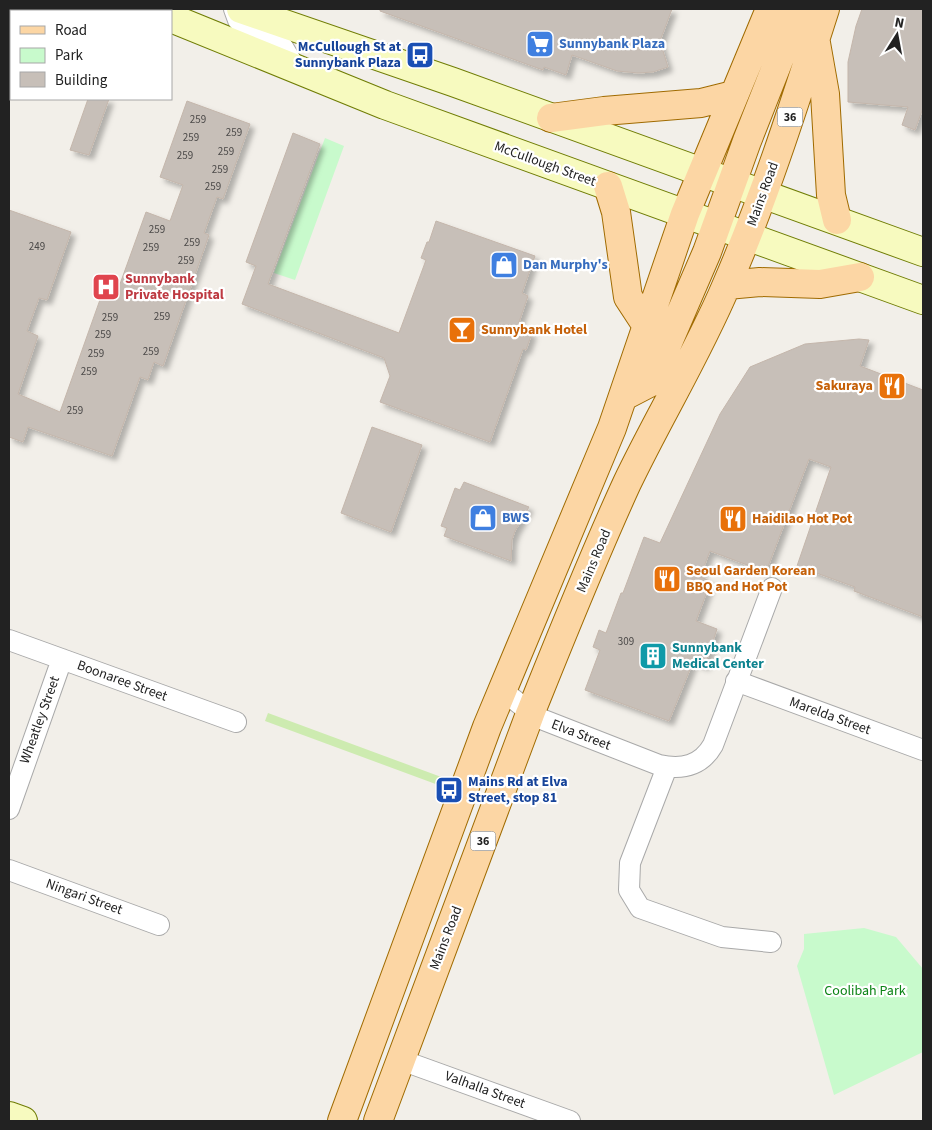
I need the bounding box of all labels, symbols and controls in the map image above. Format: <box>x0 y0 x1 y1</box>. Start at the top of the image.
legend <box>10 10 172 100</box>
north arrow <box>872 10 922 60</box>
text: N <box>893 13 906 34</box>
text: Road <box>55 20 87 41</box>
supermarket icon: Sunnybank Plaza <box>525 29 555 59</box>
place label: Sunnybank Plaza <box>559 34 665 54</box>
place label: McCullough St at Sunnybank Plaza <box>295 37 402 73</box>
bus stop icon: McCullough St at Sunnybank Plaza <box>405 40 435 70</box>
text: Park <box>55 45 84 66</box>
text: Building <box>55 70 108 91</box>
road number: 36 <box>778 108 802 126</box>
house number: 259 <box>190 112 206 127</box>
house number: 259 <box>226 125 242 140</box>
house number: 259 <box>183 130 199 145</box>
street label: McCullough Street <box>491 136 599 192</box>
house number: 259 <box>218 144 234 159</box>
house number: 259 <box>177 148 193 163</box>
street label: Mains Road <box>742 159 784 229</box>
house number: 259 <box>212 162 228 177</box>
house number: 259 <box>205 179 221 194</box>
house number: 259 <box>149 222 165 237</box>
house number: 259 <box>184 235 200 250</box>
house number: 249 <box>29 239 45 254</box>
house number: 259 <box>143 240 159 255</box>
shop icon: Dan Murphy's <box>489 250 519 280</box>
house number: 259 <box>178 253 194 268</box>
place label: Dan Murphy's <box>523 255 608 275</box>
place label: Sunnybank Private Hospital <box>125 269 224 305</box>
hospital icon: Sunnybank Private Hospital <box>91 272 121 302</box>
house number: 259 <box>154 309 170 324</box>
house number: 259 <box>102 310 118 325</box>
bar icon: Sunnybank Hotel <box>447 315 477 345</box>
place label: Sunnybank Hotel <box>481 320 587 340</box>
house number: 259 <box>95 327 111 342</box>
house number: 259 <box>143 344 159 359</box>
house number: 259 <box>88 346 104 361</box>
house number: 259 <box>81 364 97 379</box>
restaurant icon: Sakuraya <box>877 371 907 401</box>
place label: Sakuraya <box>816 376 873 396</box>
house number: 259 <box>67 403 83 418</box>
shop icon: BWS <box>468 503 498 533</box>
restaurant icon: Haidilao Hot Pot <box>718 504 748 534</box>
place label: BWS <box>502 508 530 528</box>
place label: Haidilao Hot Pot <box>752 509 853 529</box>
street label: Mains Road <box>572 526 616 596</box>
place label: Seoul Garden Korean BBQ and Hot Pot <box>686 561 815 597</box>
restaurant icon: Seoul Garden Korean BBQ and Hot Pot <box>652 564 682 594</box>
house number: 309 <box>618 634 634 649</box>
place label: Sunnybank Medical Center <box>672 638 764 674</box>
building icon: Sunnybank Medical Center <box>638 641 668 671</box>
street label: Boonaree Street <box>74 655 170 707</box>
street label: Wheatley Street <box>15 673 65 767</box>
street label: Marelda Street <box>787 692 874 740</box>
street label: Elva Street <box>548 715 614 756</box>
place label: Mains Rd at Elva Street, stop 81 <box>468 772 568 808</box>
bus stop icon: Mains Rd at Elva Street, stop 81 <box>434 775 464 805</box>
road number: 36 <box>470 831 496 850</box>
street label: Ningari Street <box>43 874 125 920</box>
street label: Mains Road <box>425 903 467 973</box>
park label: Coolibah Park <box>824 981 906 1001</box>
street label: Valhalla Street <box>442 1066 528 1114</box>

